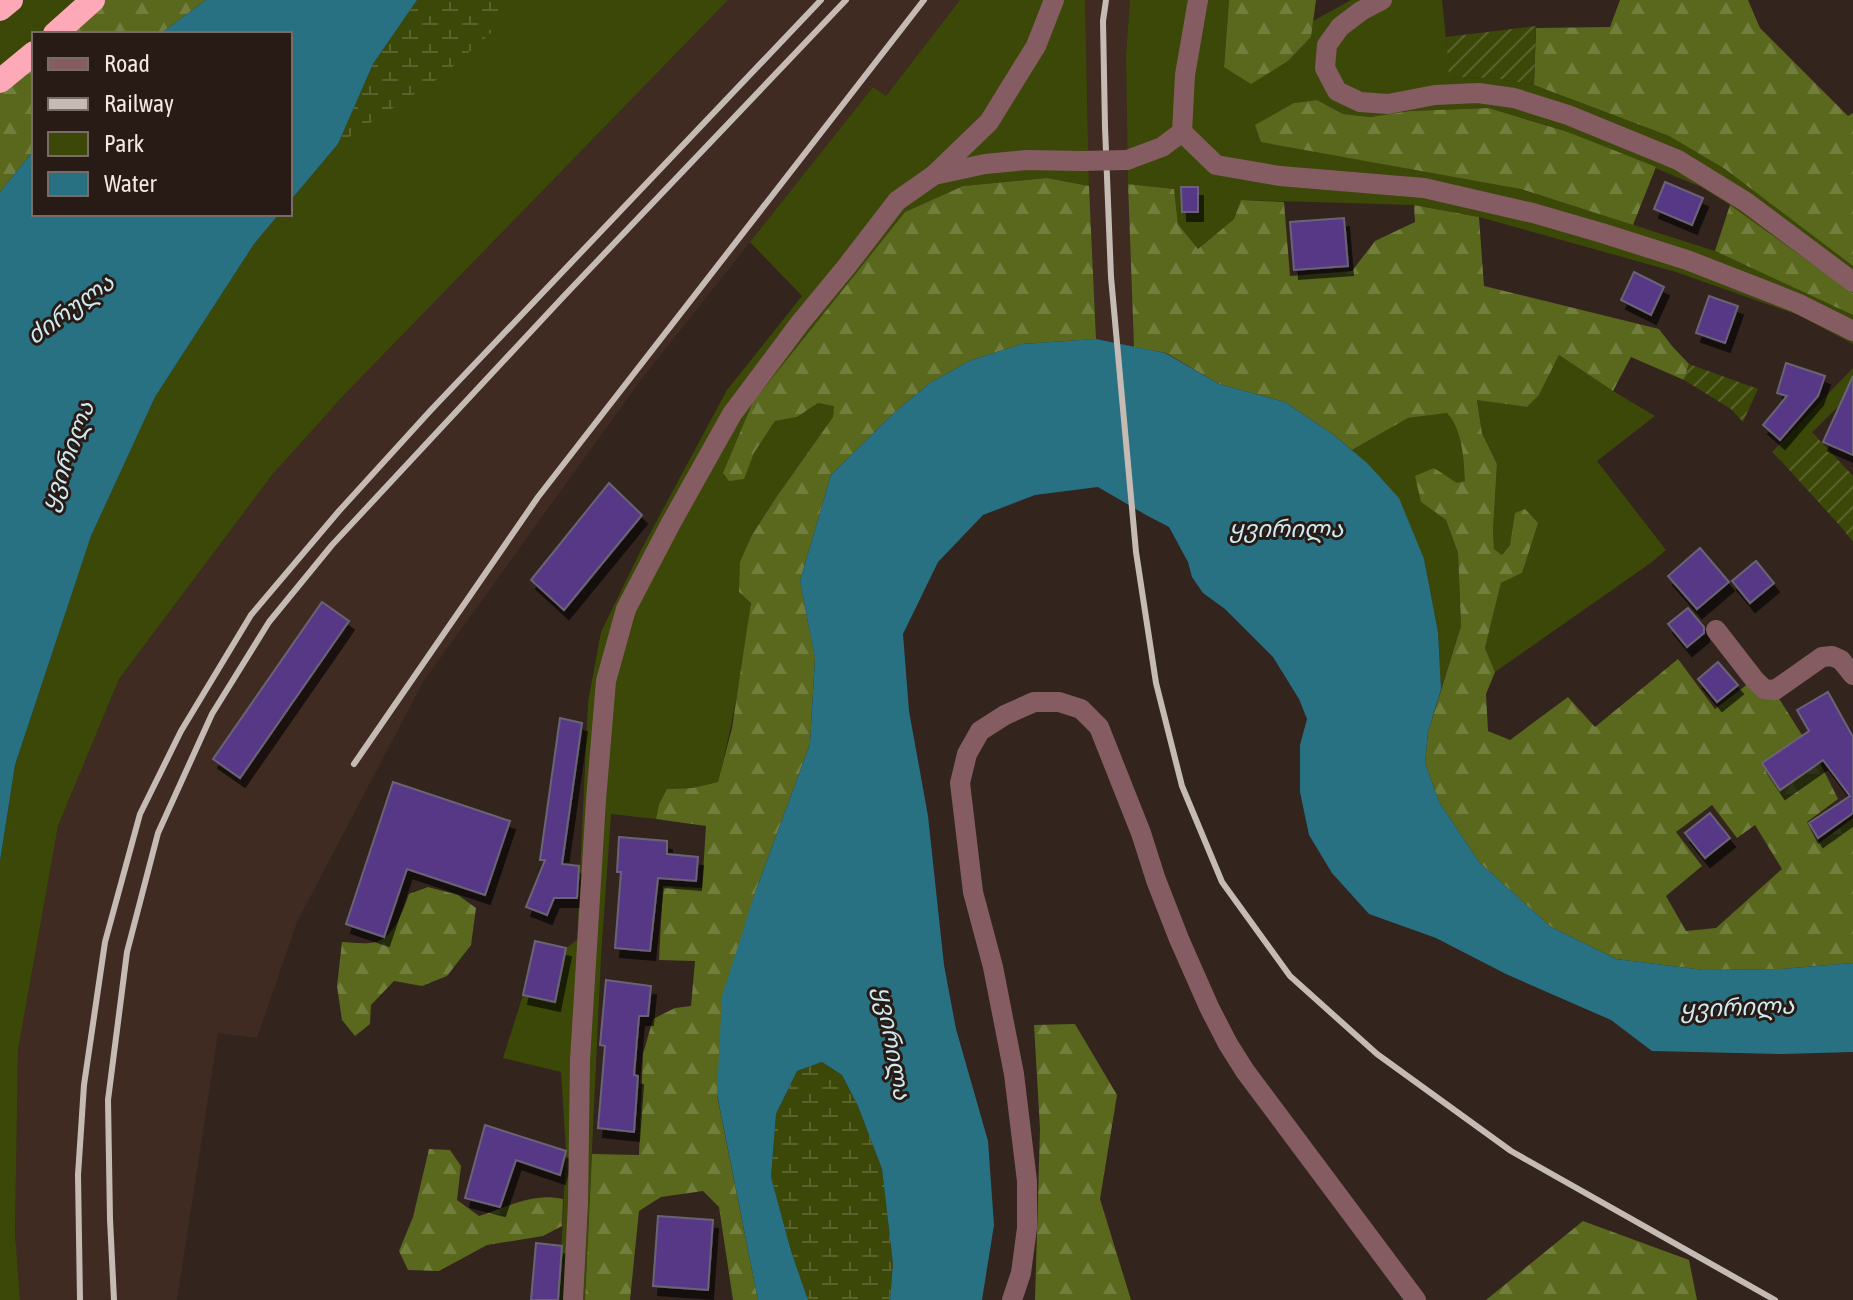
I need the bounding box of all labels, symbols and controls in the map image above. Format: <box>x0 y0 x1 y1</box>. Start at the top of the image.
legend <box>32 32 292 216</box>
text: Road <box>104 50 150 77</box>
text: Railway <box>104 90 174 117</box>
text: Park <box>104 130 145 157</box>
text: Water <box>104 170 157 197</box>
water label: ძირულა <box>21 268 120 350</box>
water label: ყვირილა <box>35 397 100 515</box>
water label: ყვირილა <box>1229 515 1344 543</box>
water label: ყვირილა <box>869 984 916 1103</box>
water label: ყვირილა <box>1680 991 1795 1023</box>

